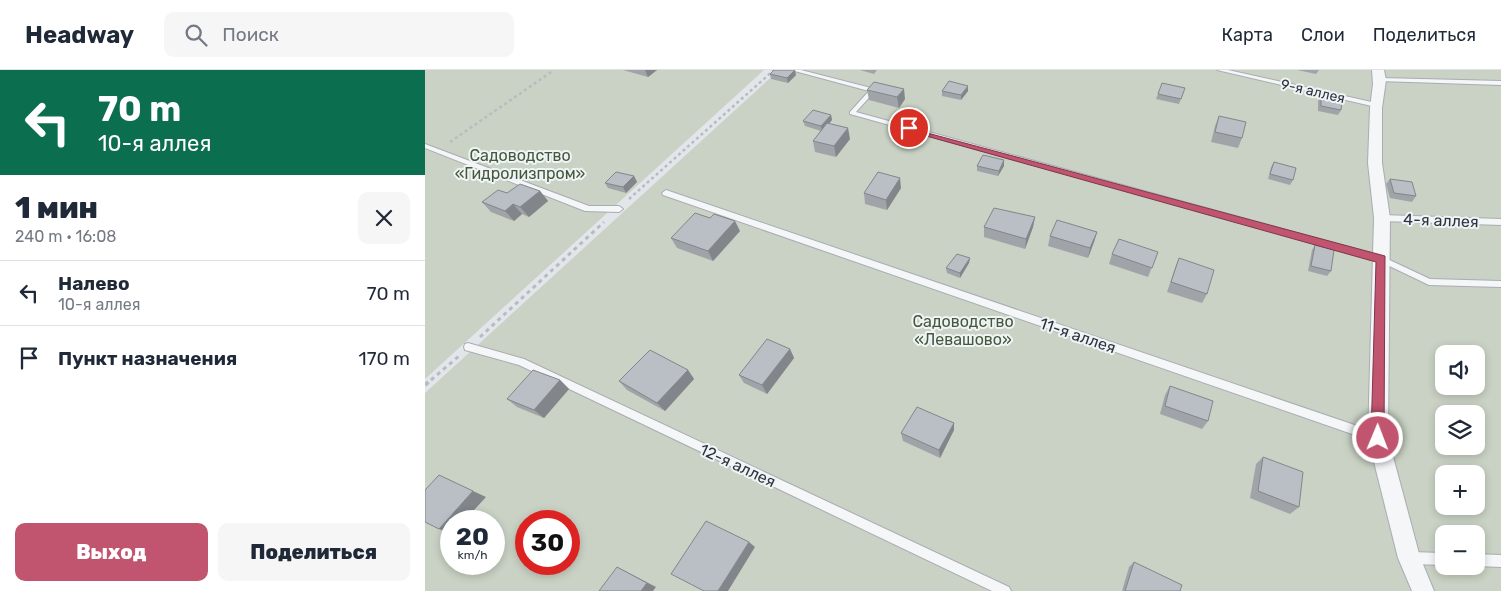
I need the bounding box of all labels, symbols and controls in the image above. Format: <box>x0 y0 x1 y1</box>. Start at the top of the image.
search box <box>164 12 514 57</box>
text: Headway <box>25 21 134 49</box>
icon: search <box>182 21 210 49</box>
text: Поиск <box>222 23 279 46</box>
text: Карта <box>1222 24 1273 46</box>
text: Слои <box>1301 24 1345 46</box>
text: Поделиться <box>1373 24 1476 46</box>
street label: 9-я аллея <box>1279 76 1347 107</box>
text: 70 m <box>98 88 181 130</box>
icon: left <box>15 90 80 155</box>
pin <box>888 107 930 149</box>
icon: arrive <box>895 114 923 142</box>
text: 10-я аллея <box>98 130 211 157</box>
park label: Садоводство «Гидролизпром» <box>455 146 586 183</box>
text: 1 мин <box>15 190 98 226</box>
button: close <box>358 192 410 244</box>
street label: 4-я аллея <box>1403 210 1479 231</box>
text: 240 m · 16:08 <box>15 227 117 246</box>
text: Налево <box>58 272 130 295</box>
icon: left <box>15 279 43 307</box>
text: 70 m <box>367 282 410 305</box>
text: 10-я аллея <box>58 295 140 314</box>
park label: Садоводство «Левашово» <box>912 312 1014 349</box>
street label: 11-я аллея <box>1037 314 1118 357</box>
icon: arrive <box>15 344 43 372</box>
map controls <box>1435 345 1485 575</box>
button: sound <box>1435 345 1485 395</box>
text: Пункт назначения <box>58 347 237 370</box>
text: 170 m <box>359 347 410 370</box>
button: layers <box>1435 405 1485 455</box>
position arrow <box>1351 411 1403 463</box>
street label: 12-я аллея <box>697 440 779 491</box>
button: + <box>1435 465 1485 515</box>
speed limit sign: 30 <box>515 510 580 575</box>
text: 20 <box>456 522 489 551</box>
button: Выход <box>15 523 208 581</box>
button: Поделиться <box>218 523 410 581</box>
button: − <box>1435 525 1485 575</box>
text: km/h <box>458 548 487 562</box>

